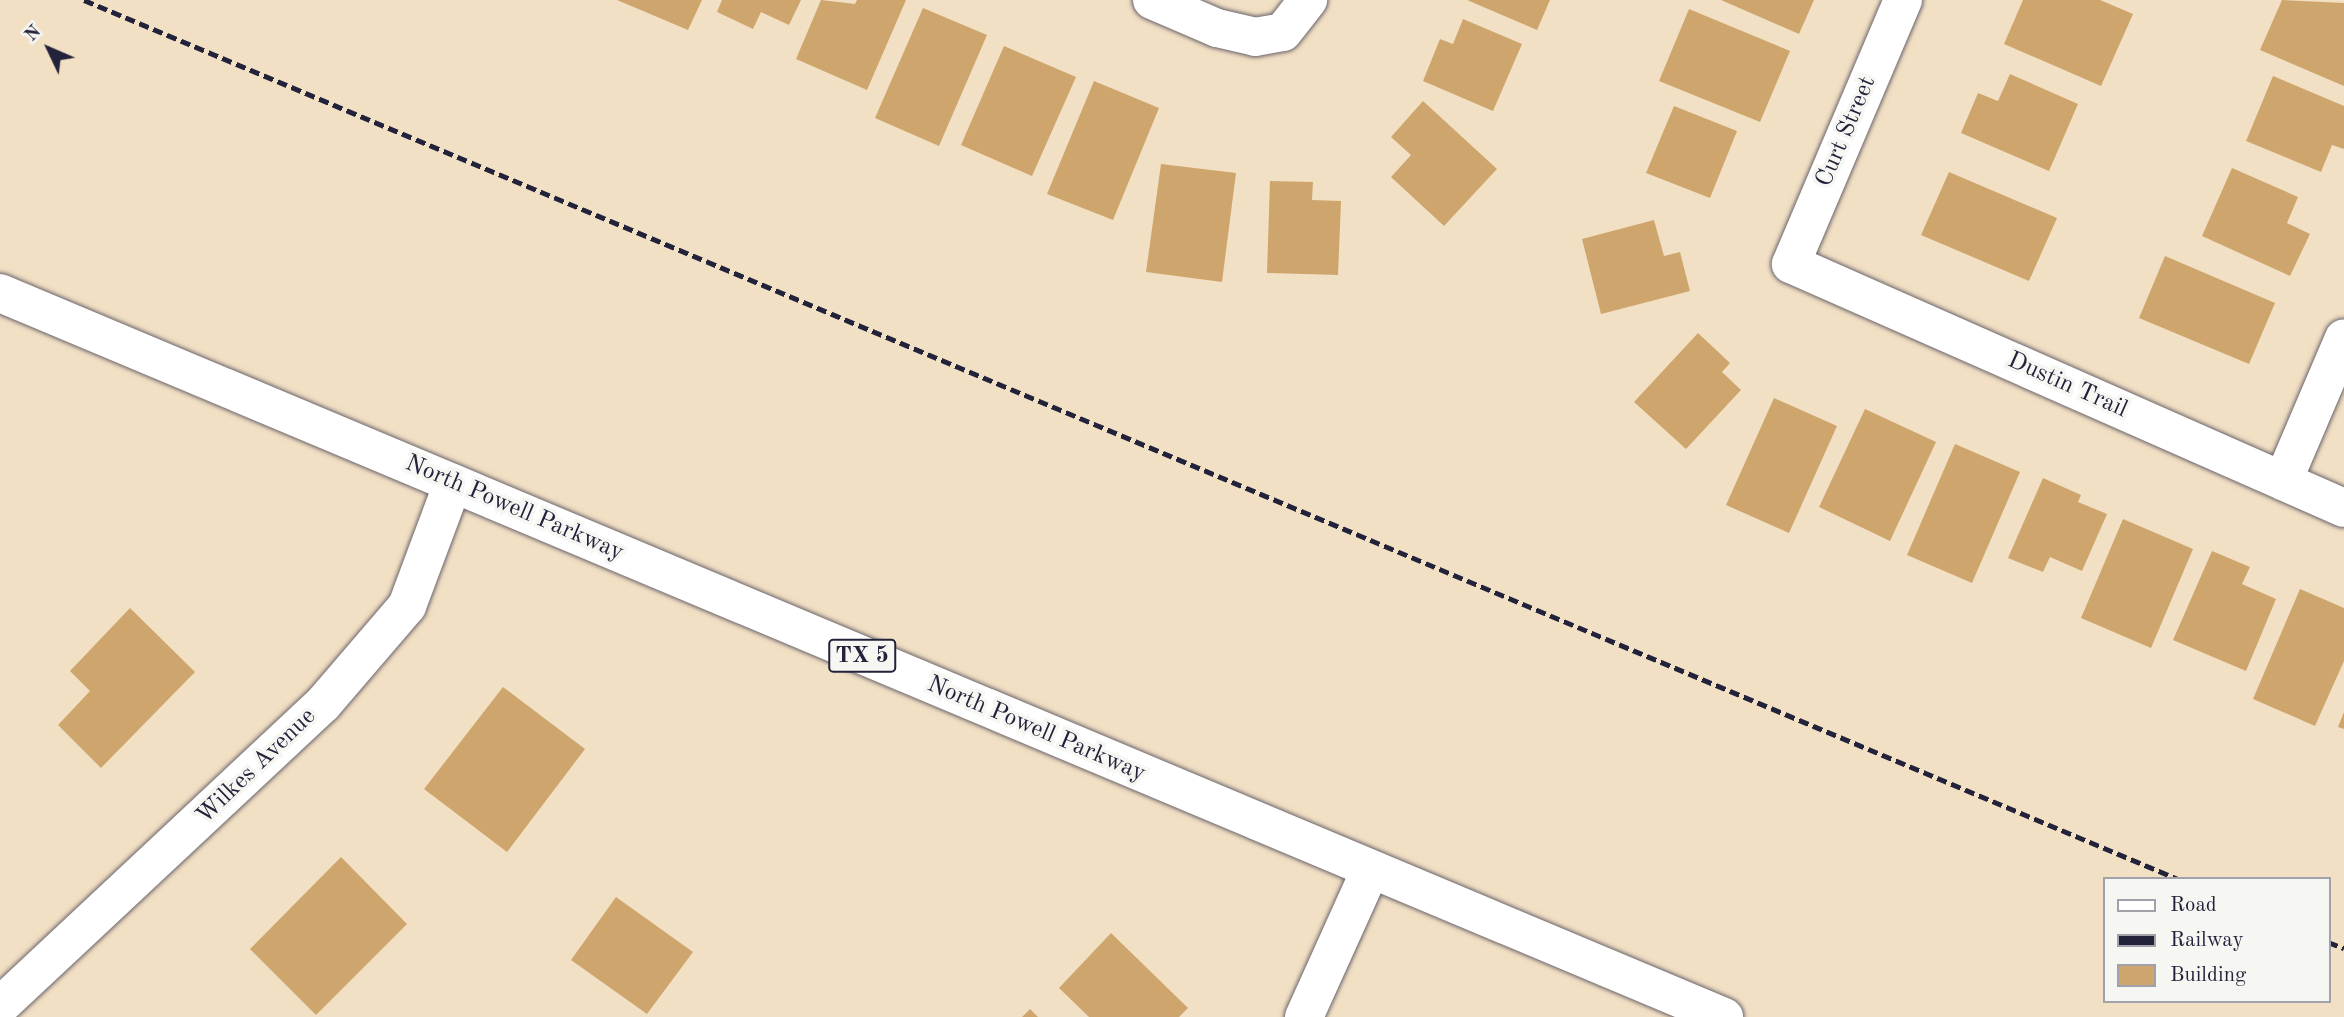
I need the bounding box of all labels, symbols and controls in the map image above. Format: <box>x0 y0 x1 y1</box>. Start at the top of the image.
north arrow <box>14 14 84 84</box>
text: N <box>22 22 45 46</box>
street label: Curt Street <box>1811 72 1883 192</box>
street label: Dustin Trail <box>2003 347 2131 425</box>
street label: North Powell Parkway <box>400 450 628 568</box>
road number: TX 5 <box>827 636 897 676</box>
street label: North Powell Parkway <box>922 671 1150 789</box>
street label: Wilkes Avenue <box>191 703 323 831</box>
legend <box>2102 877 2330 1003</box>
text: Road <box>2170 895 2217 916</box>
text: Railway <box>2170 930 2244 951</box>
text: Building <box>2170 965 2246 986</box>

